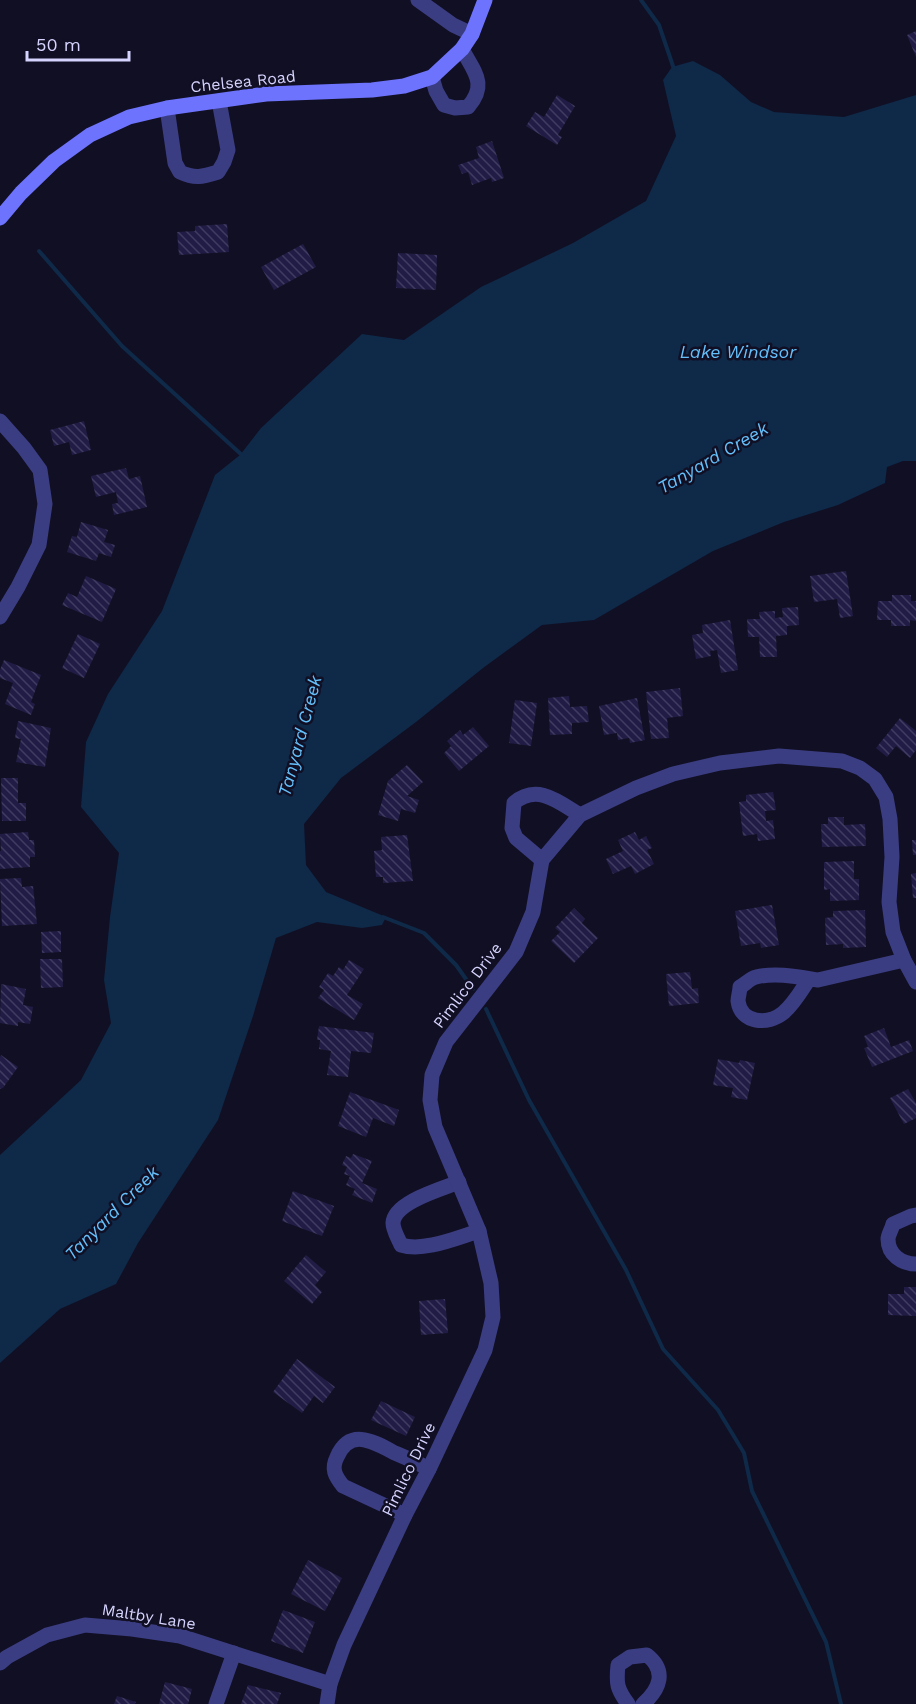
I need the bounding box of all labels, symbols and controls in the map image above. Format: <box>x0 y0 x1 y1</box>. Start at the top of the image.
scale bar <box>27 24 129 62</box>
text: 50 m <box>36 34 81 55</box>
street label: Chelsea Road <box>189 67 297 96</box>
water label: Lake Windsor <box>680 341 797 362</box>
water label: Tanyard Creek <box>654 417 773 498</box>
water label: Tanyard Creek <box>273 672 326 799</box>
street label: Pimlico Drive <box>429 939 506 1032</box>
water label: Tanyard Creek <box>60 1160 164 1264</box>
street label: Pimlico Drive <box>378 1419 439 1519</box>
street label: Maltby Lane <box>101 1600 197 1633</box>

